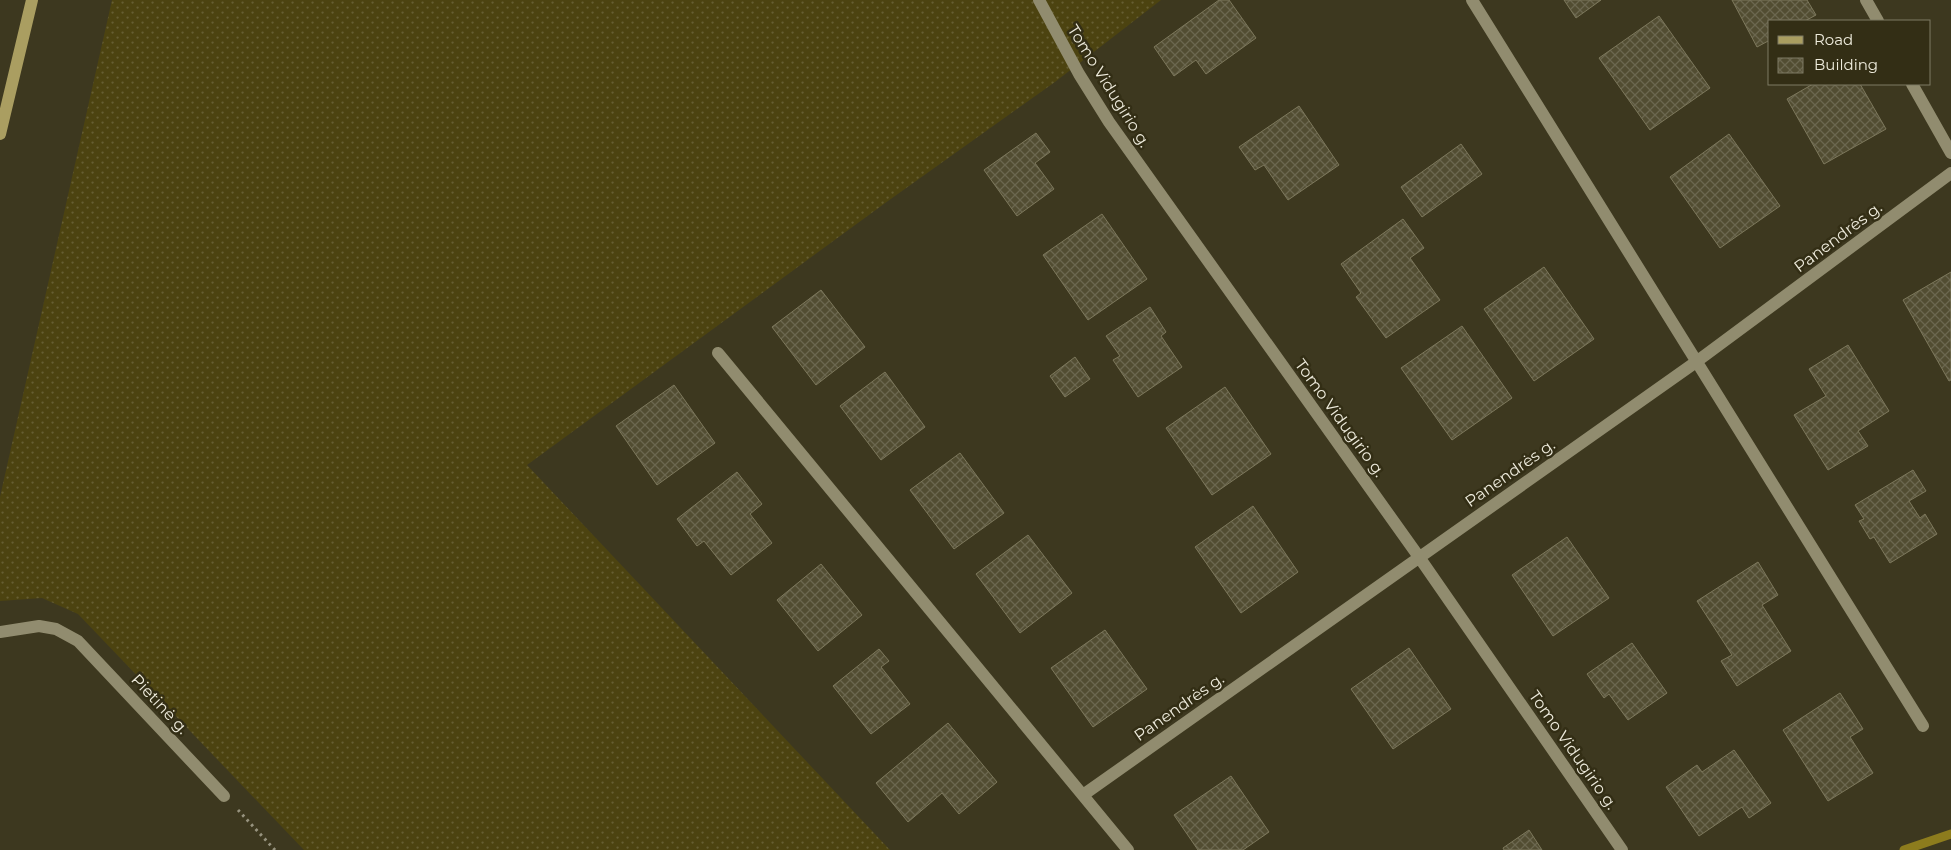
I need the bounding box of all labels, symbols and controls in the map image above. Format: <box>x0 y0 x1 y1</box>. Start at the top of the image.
legend <box>1768 20 1931 85</box>
street label: Tomo Vidugirio g. <box>1064 21 1154 151</box>
text: Road <box>1814 30 1853 49</box>
text: Building <box>1814 55 1878 74</box>
street label: Panendrės g. <box>1790 198 1886 276</box>
street label: Tomo Vidugirio g. <box>1291 355 1389 481</box>
street label: Panendrės g. <box>1462 435 1558 511</box>
street label: Panendrės g. <box>1131 669 1227 745</box>
street label: Pietinė g. <box>127 670 193 738</box>
street label: Tomo Vidugirio g. <box>1525 687 1621 813</box>

